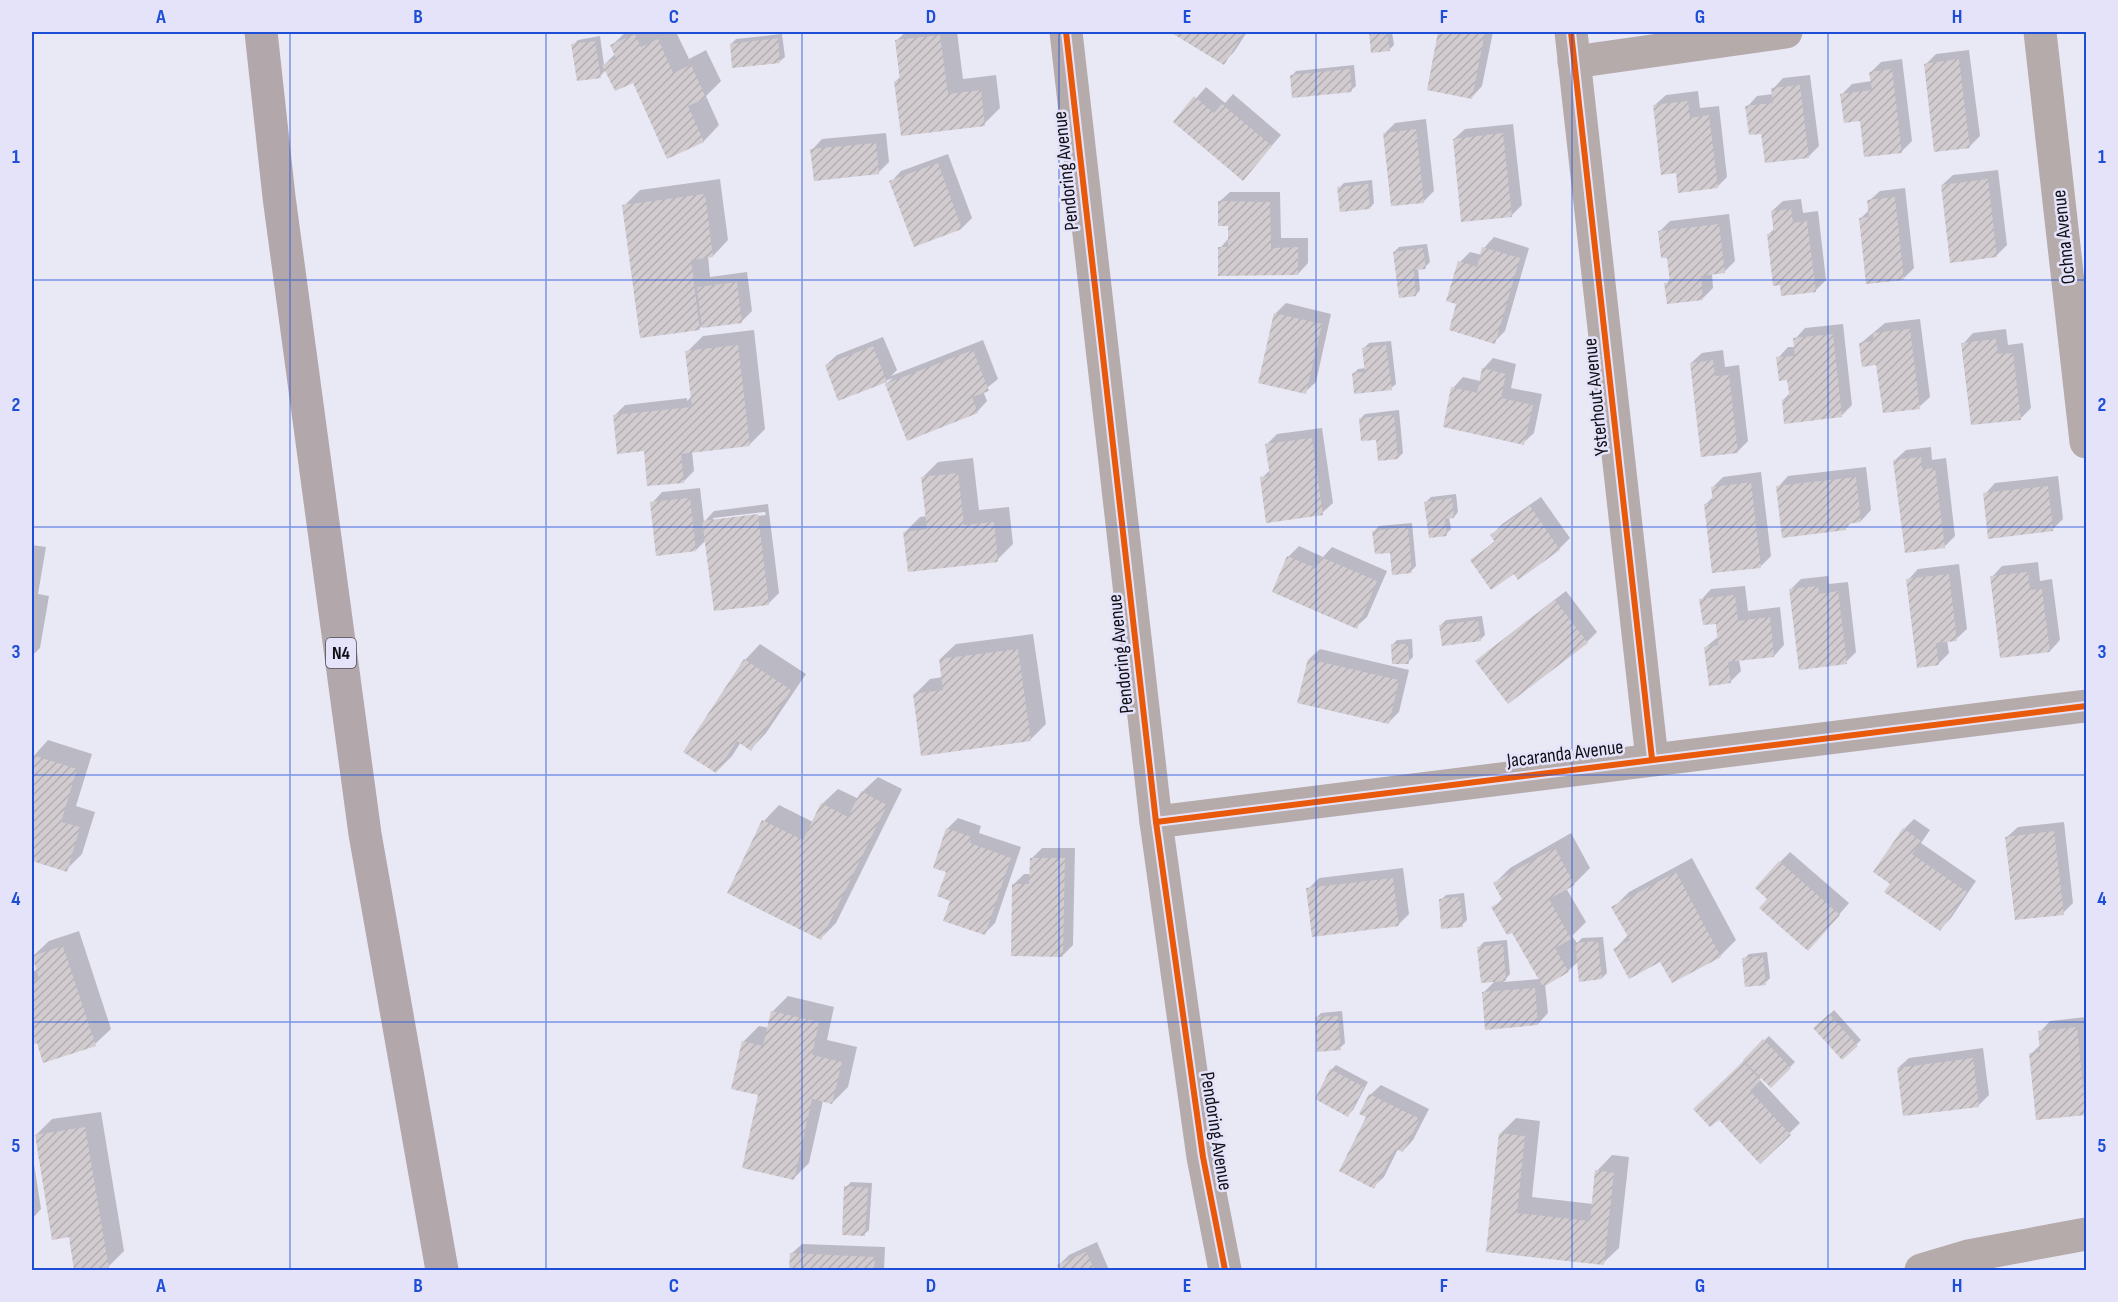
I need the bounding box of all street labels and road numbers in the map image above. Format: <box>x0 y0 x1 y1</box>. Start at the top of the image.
street label: Pendoring Avenue <box>1048 110 1084 232</box>
street label: Ochna Avenue <box>2047 189 2081 285</box>
street label: Ysterhout Avenue <box>1578 337 1614 457</box>
street label: Pendoring Avenue <box>1103 593 1139 715</box>
road number: N4 <box>326 638 356 668</box>
street label: Jacaranda Avenue <box>1505 735 1625 773</box>
street label: Pendoring Avenue <box>1195 1070 1237 1192</box>

